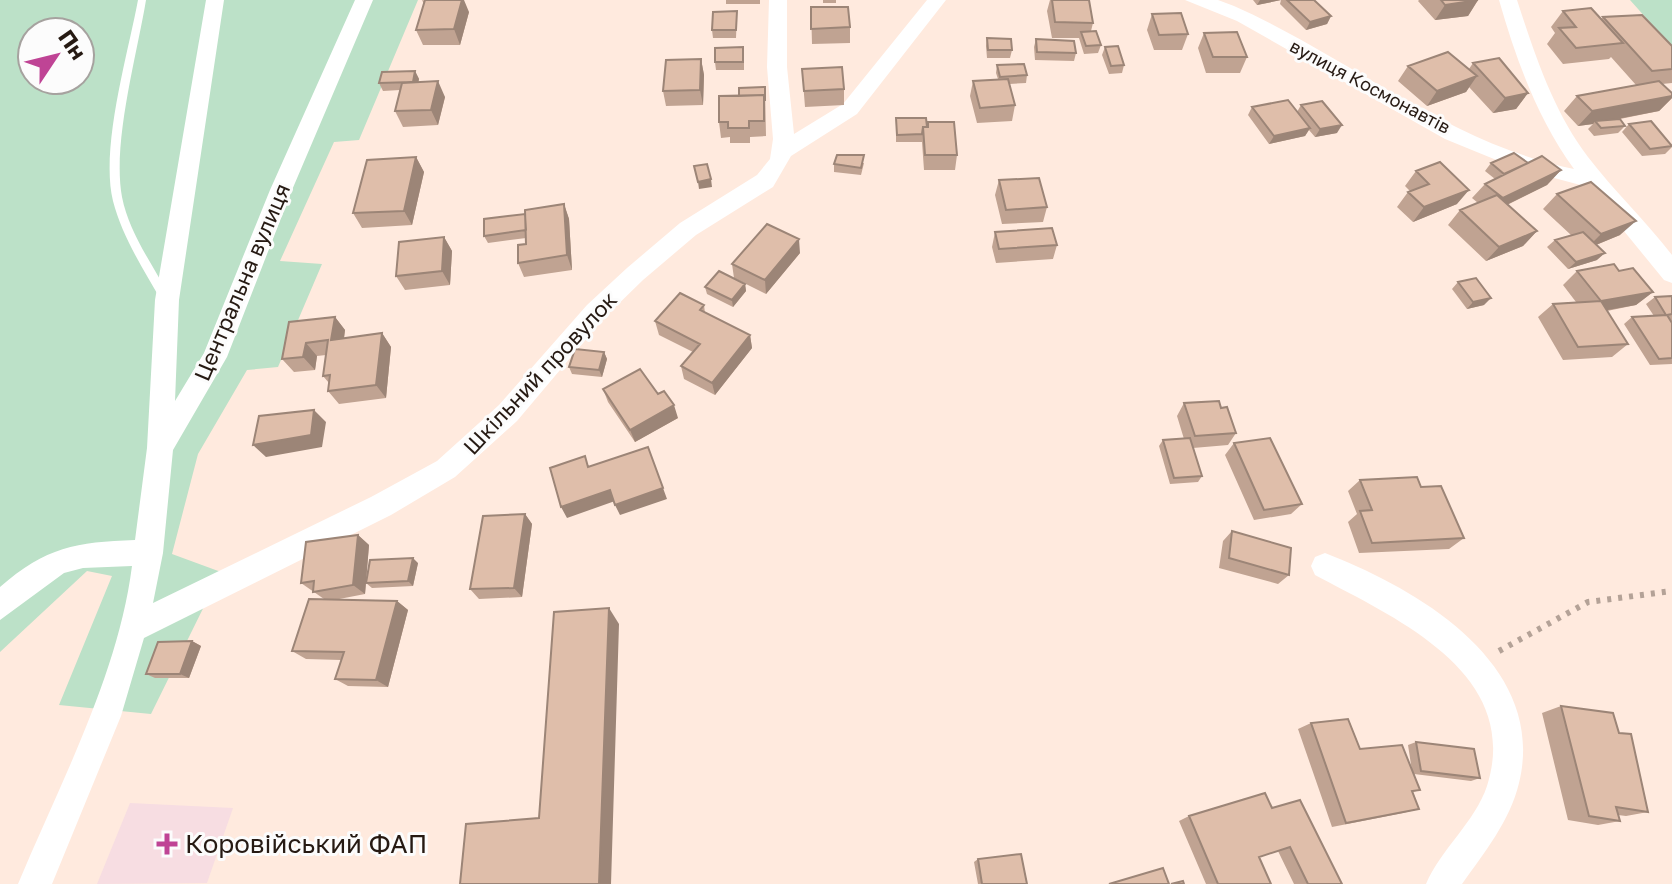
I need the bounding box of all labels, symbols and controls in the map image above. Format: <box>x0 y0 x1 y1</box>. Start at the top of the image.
north arrow <box>16 16 96 96</box>
text: Пн <box>53 24 92 64</box>
street label: вулиця Космонавтів <box>1286 34 1455 138</box>
street label: Центральна вулиця <box>188 179 295 385</box>
street label: Шкільний провулок <box>457 285 622 460</box>
place label: Коровійський ФАП <box>185 828 427 859</box>
marker: Коровійський ФАП <box>156 833 178 855</box>

